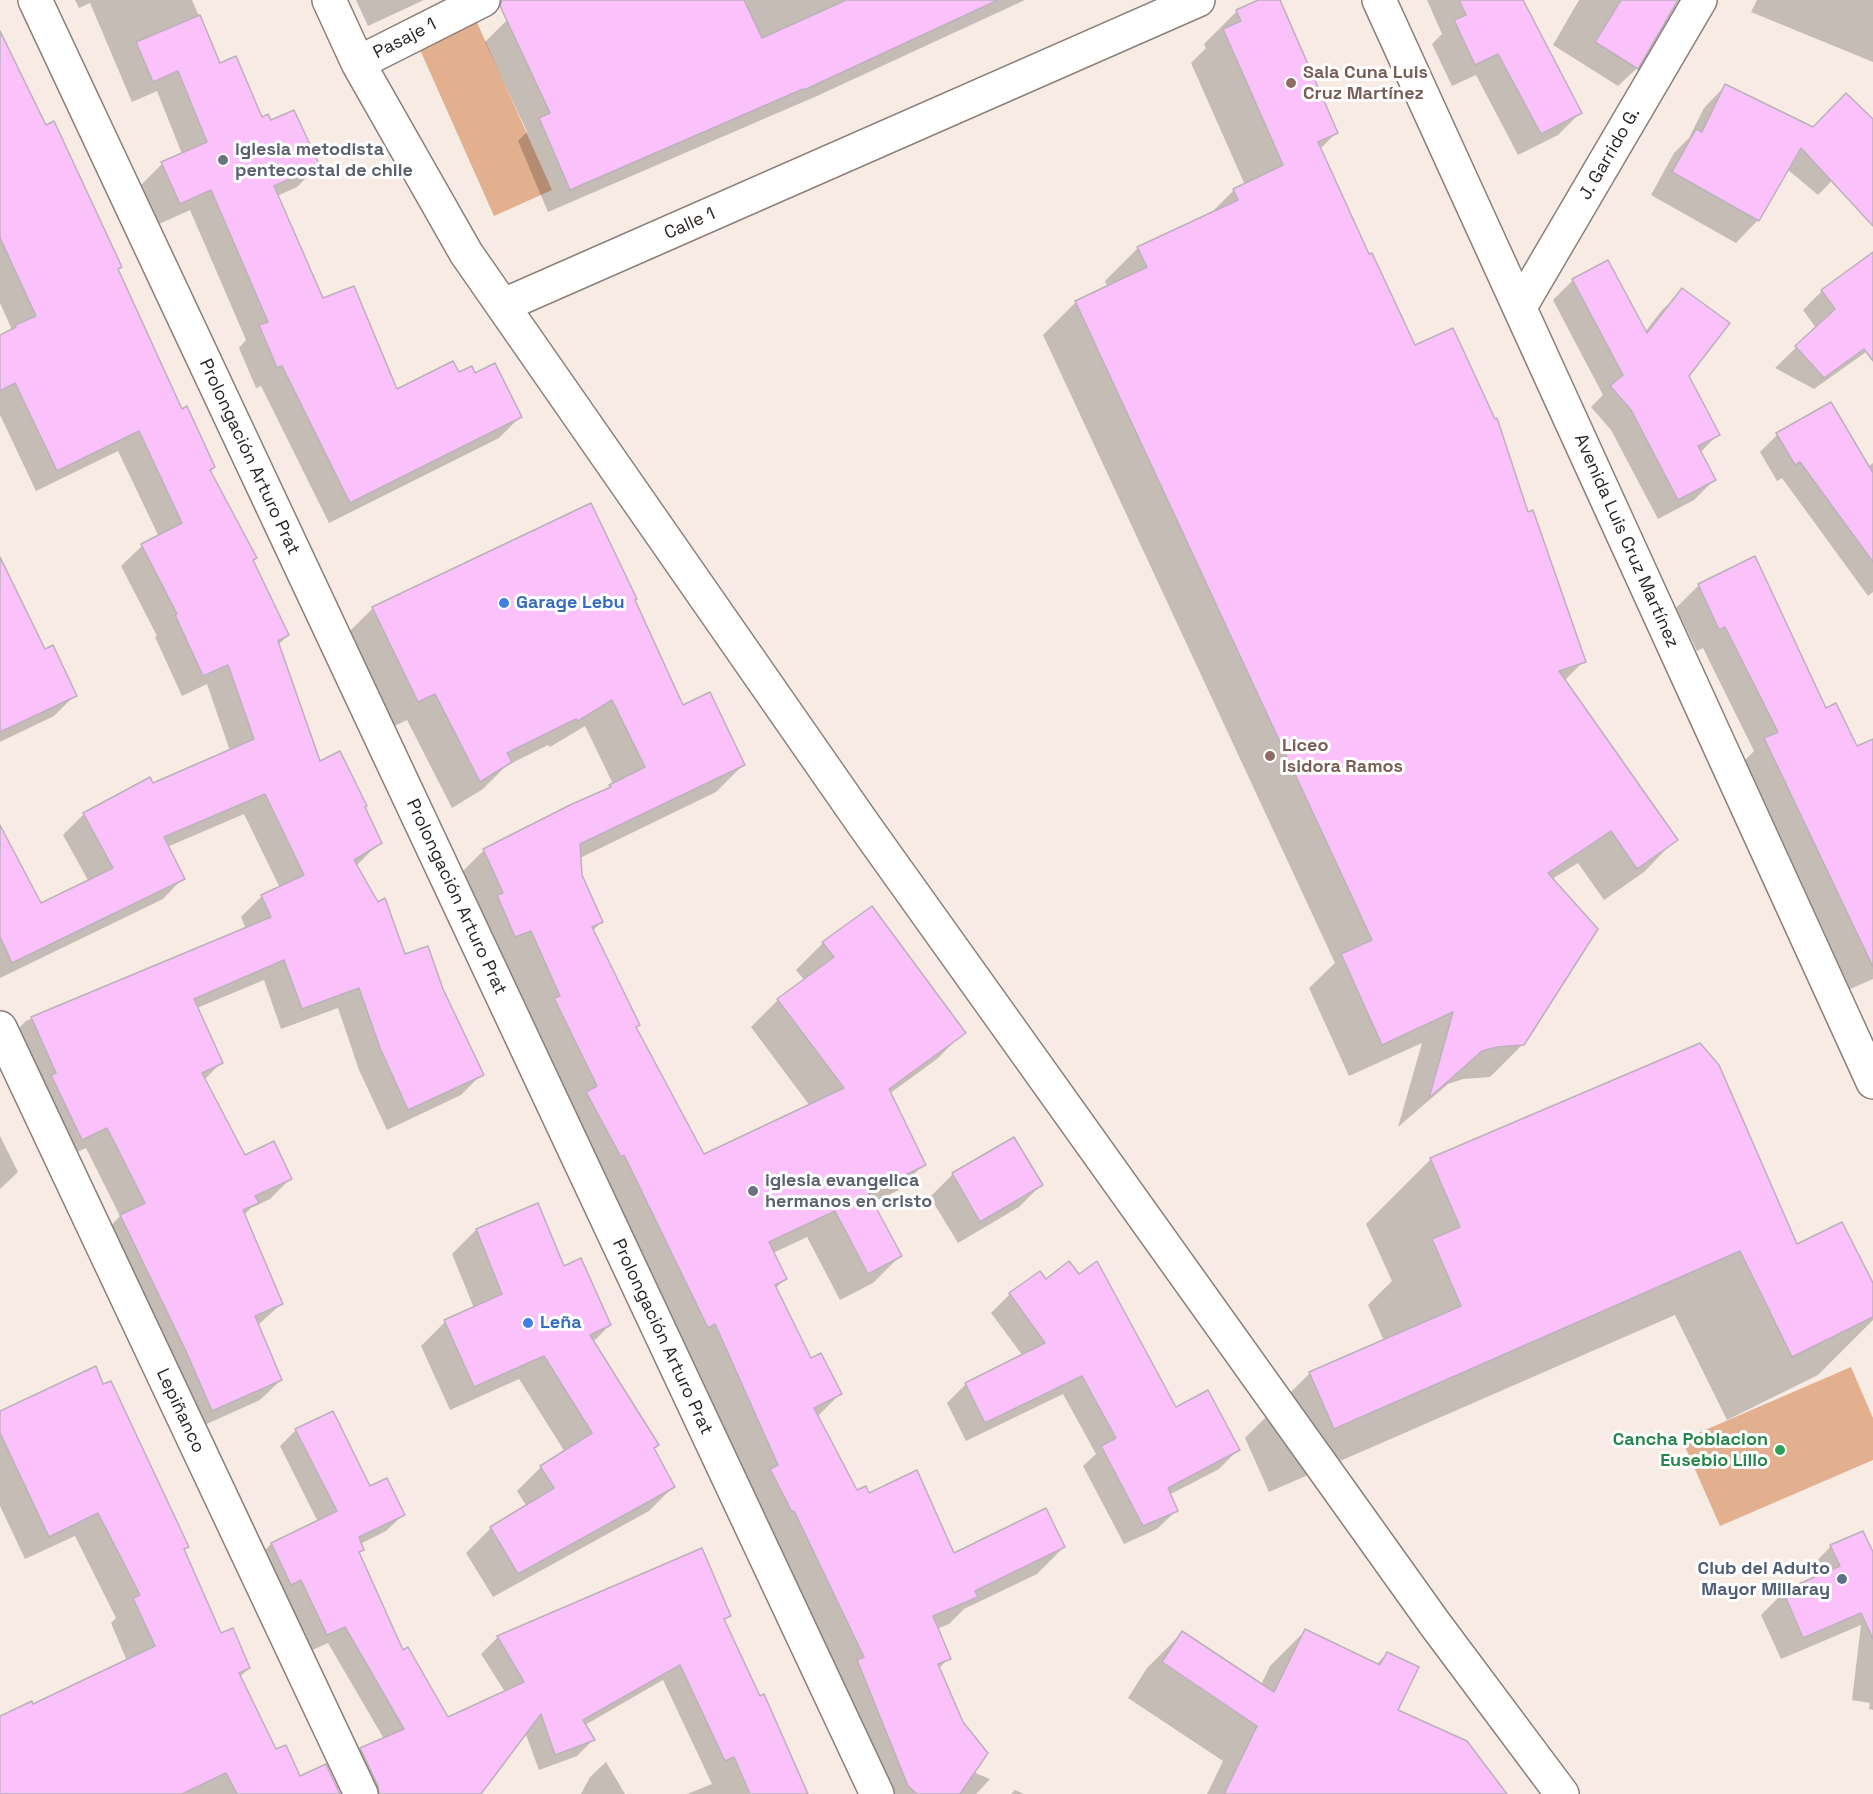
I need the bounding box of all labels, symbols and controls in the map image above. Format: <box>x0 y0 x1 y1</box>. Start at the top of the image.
street label: Pasaje 1 <box>370 14 440 64</box>
place label: Sala Cuna Luis Cruz Martínez <box>1303 62 1428 104</box>
marker: Sala Cuna Luis Cruz Martínez <box>1284 76 1298 90</box>
street label: J. Garrido G. <box>1575 104 1645 204</box>
place label: iglesia metodista pentecostal de chile <box>235 139 413 182</box>
marker: iglesia metodista pentecostal de chile <box>216 153 230 167</box>
street label: Calle 1 <box>661 203 719 245</box>
street label: Prolongación Arturo Prat <box>194 356 304 558</box>
street label: Avenida Luis Cruz Martínez <box>1569 431 1683 651</box>
place label: Garage Lebu <box>516 592 625 614</box>
marker: Garage Lebu <box>497 596 511 610</box>
place label: Liceo Isidora Ramos <box>1282 735 1403 777</box>
marker: Liceo Isidora Ramos <box>1263 749 1277 763</box>
street label: Prolongación Arturo Prat <box>401 796 511 998</box>
place label: iglesia evangelica hermanos en cristo <box>765 1170 932 1212</box>
marker: iglesia evangelica hermanos en cristo <box>746 1184 760 1198</box>
street label: Prolongación Arturo Prat <box>607 1236 717 1438</box>
place label: Leña <box>540 1312 582 1334</box>
marker: Leña <box>521 1316 535 1330</box>
street label: Lepiñanco <box>151 1365 209 1457</box>
place label: Cancha Poblacion Eusebio Lillo <box>1613 1429 1768 1472</box>
marker: Cancha Poblacion Eusebio Lillo <box>1773 1443 1787 1457</box>
place label: Club del Adulto Mayor Millaray <box>1698 1558 1830 1600</box>
marker: Club del Adulto Mayor Millaray <box>1835 1572 1849 1586</box>

